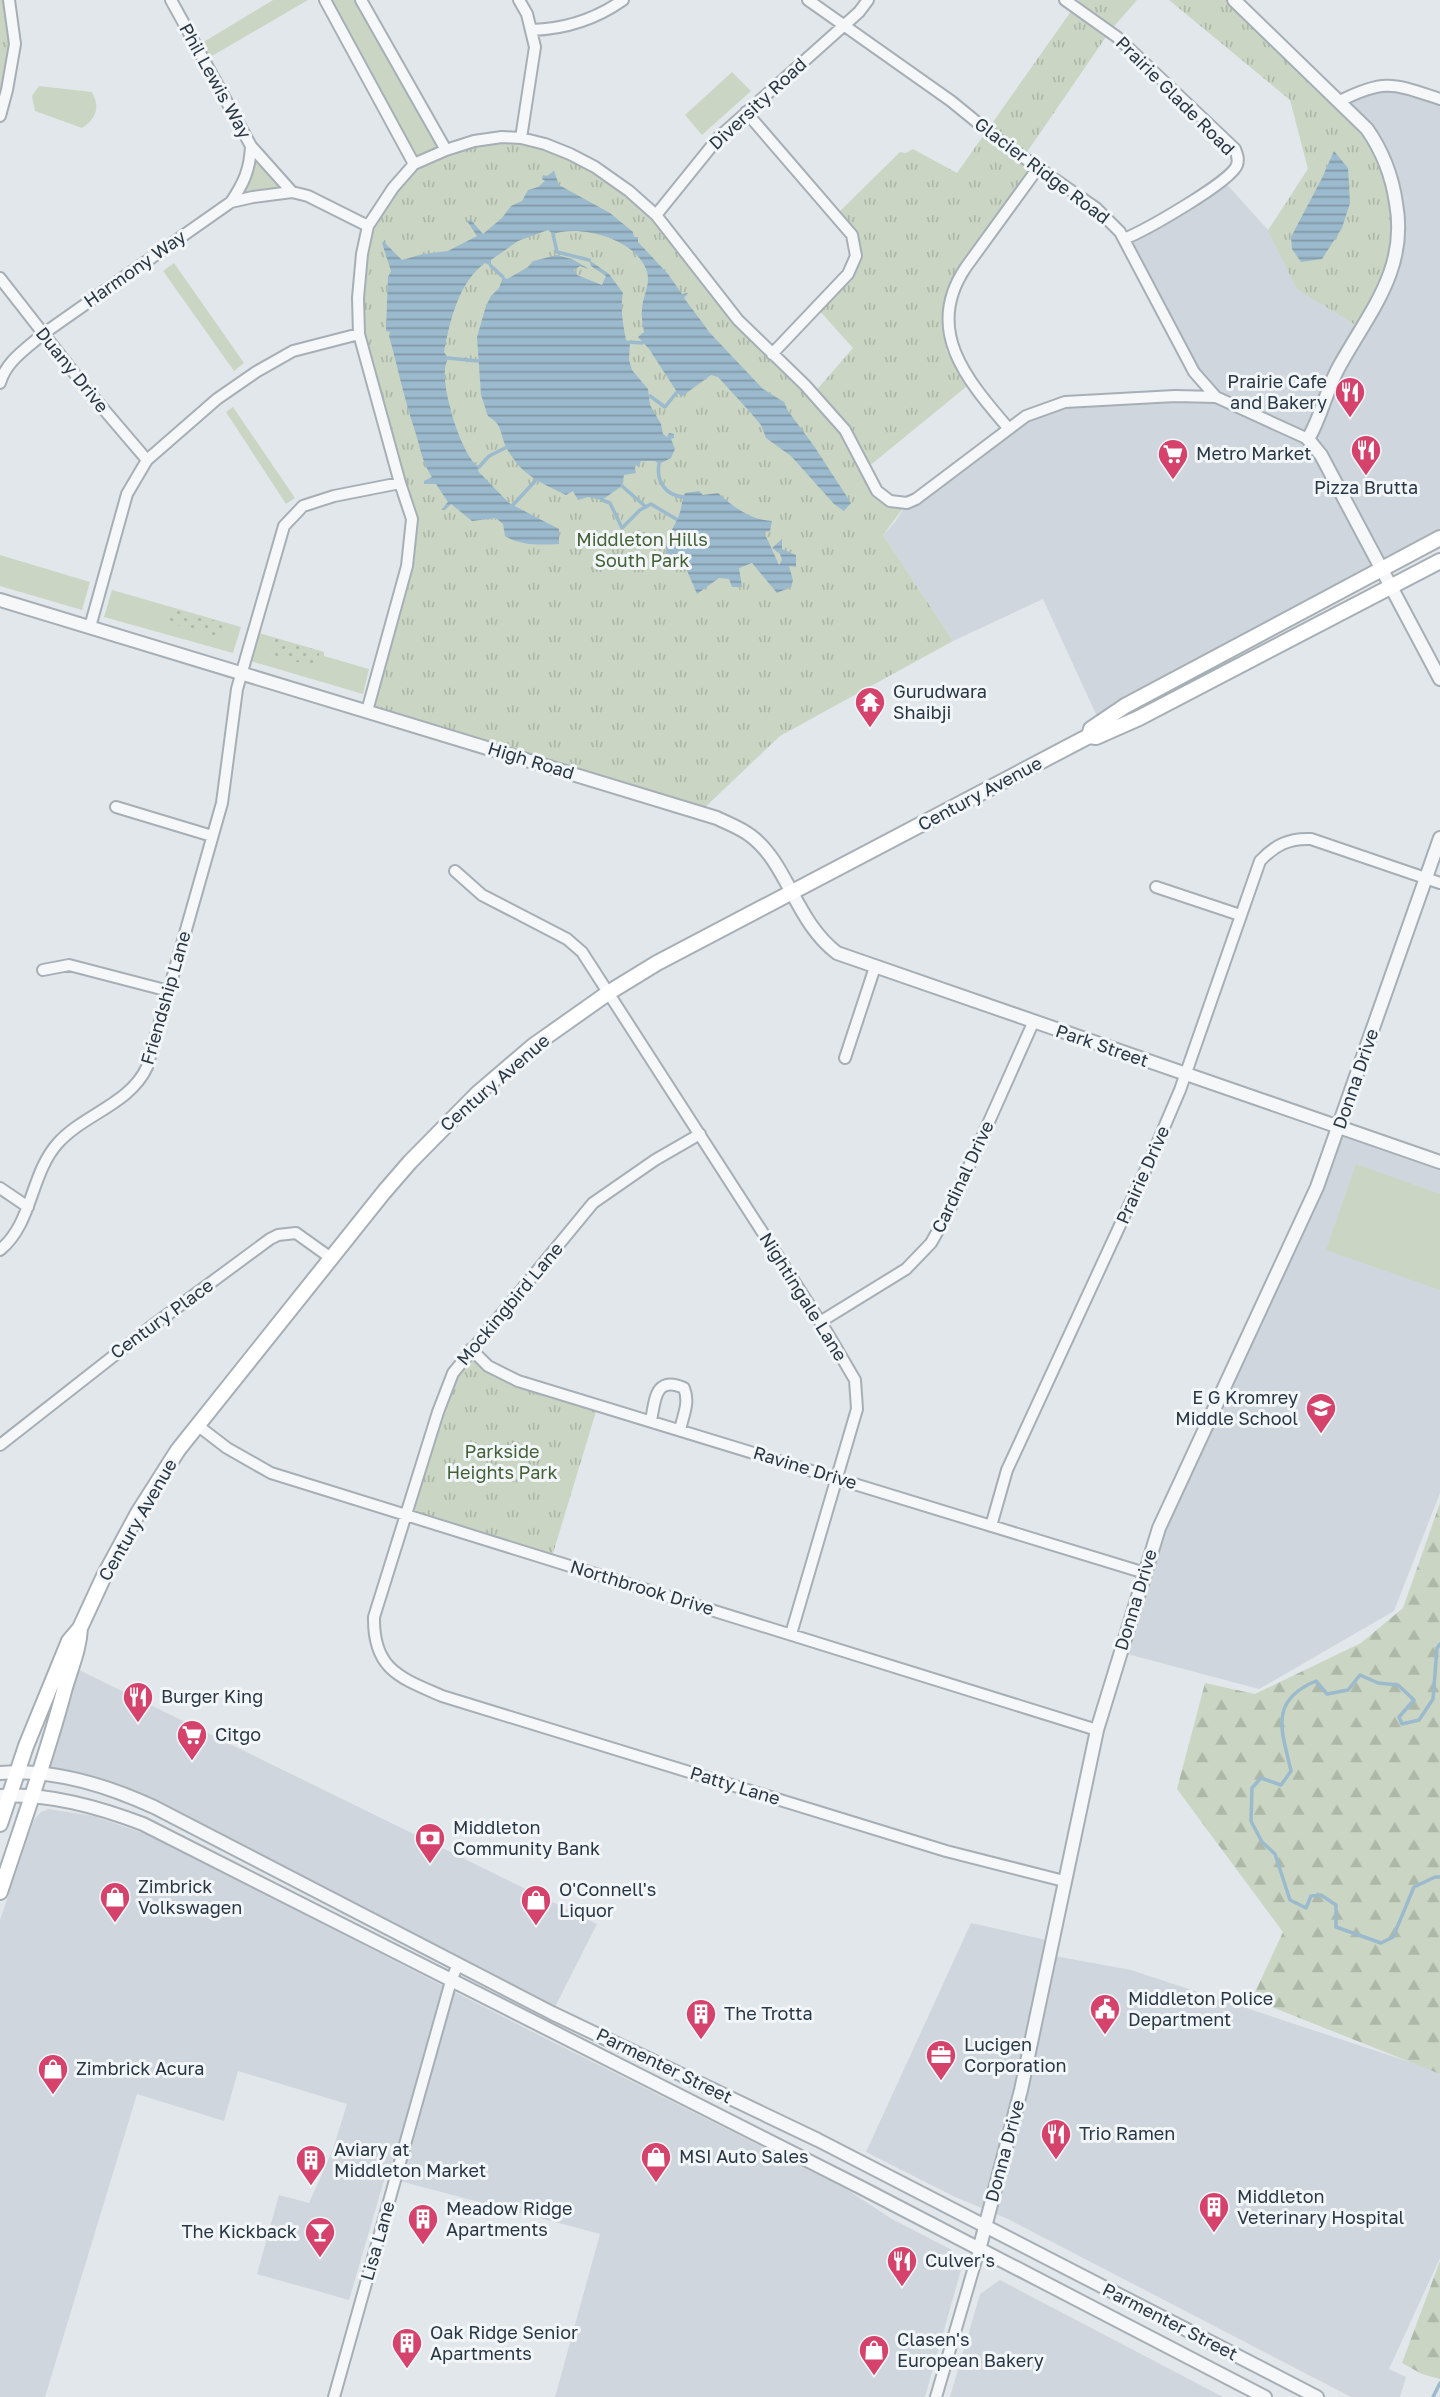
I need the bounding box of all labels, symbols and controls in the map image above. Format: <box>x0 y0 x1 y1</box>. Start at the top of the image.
street label: Phil Lewis Way <box>175 19 257 142</box>
street label: Prairie Glade Road <box>1112 31 1240 159</box>
street label: Diversity Road <box>704 53 811 154</box>
street label: Glacier Ridge Road <box>971 112 1114 228</box>
street label: Harmony Way <box>79 225 190 311</box>
street label: Duany Drive <box>32 322 114 417</box>
place label: Prairie Cafe and Bakery <box>1227 370 1327 413</box>
restaurant icon: Prairie Cafe and Bakery <box>1333 375 1367 419</box>
restaurant icon: Pizza Brutta <box>1349 433 1383 477</box>
supermarket icon: Metro Market <box>1156 437 1190 481</box>
place label: Metro Market <box>1196 442 1311 464</box>
place label: Pizza Brutta <box>1314 476 1418 498</box>
park label: Middleton Hills South Park <box>576 528 708 571</box>
place label: Gurudwara Shaibji <box>893 680 987 723</box>
temple icon: Gurudwara Shaibji <box>853 685 887 729</box>
street label: High Road <box>485 736 577 784</box>
street label: Century Avenue <box>914 751 1045 835</box>
street label: Friendship Lane <box>135 928 195 1067</box>
street label: Park Street <box>1053 1019 1152 1071</box>
street label: Donna Drive <box>1328 1026 1383 1132</box>
street label: Century Avenue <box>435 1029 553 1136</box>
street label: Cardinal Drive <box>927 1117 998 1236</box>
street label: Prairie Drive <box>1111 1122 1173 1227</box>
street label: Nightingale Lane <box>755 1228 852 1365</box>
street label: Mockingbird Lane <box>451 1237 567 1369</box>
street label: Century Place <box>106 1274 217 1363</box>
place label: E G Kromrey Middle School <box>1175 1386 1298 1429</box>
school or university icon: E G Kromrey Middle School <box>1304 1391 1338 1435</box>
park label: Parkside Heights Park <box>446 1440 558 1483</box>
street label: Ravine Drive <box>751 1441 860 1493</box>
street label: Century Avenue <box>93 1455 181 1584</box>
street label: Donna Drive <box>1109 1546 1161 1653</box>
street label: Northbrook Drive <box>568 1555 717 1619</box>
restaurant icon: Burger King <box>121 1680 155 1724</box>
place label: Burger King <box>161 1685 263 1707</box>
supermarket icon: Citgo <box>175 1718 209 1762</box>
place label: Citgo <box>215 1723 261 1745</box>
street label: Patty Lane <box>688 1761 783 1809</box>
place label: Middleton Community Bank <box>453 1816 600 1859</box>
bank icon: Middleton Community Bank <box>413 1821 447 1865</box>
place label: Zimbrick Volkswagen <box>138 1875 242 1918</box>
place label: O'Connell's Liquor <box>559 1878 656 1921</box>
shop icon: Zimbrick Volkswagen <box>98 1880 132 1924</box>
shop icon: O'Connell's Liquor <box>519 1883 553 1927</box>
place label: Middleton Police Department <box>1128 1987 1273 2030</box>
public building icon: Middleton Police Department <box>1088 1992 1122 2036</box>
building icon: The Trotta <box>684 1997 718 2041</box>
place label: The Trotta <box>724 2002 813 2024</box>
street label: Parmenter Street <box>593 2023 736 2108</box>
place label: Lucigen Corporation <box>964 2033 1067 2076</box>
office icon: Lucigen Corporation <box>924 2038 958 2082</box>
shop icon: Zimbrick Acura <box>36 2052 70 2096</box>
place label: Zimbrick Acura <box>76 2057 205 2079</box>
street label: Donna Drive <box>980 2097 1028 2204</box>
restaurant icon: Trio Ramen <box>1039 2117 1073 2161</box>
place label: Trio Ramen <box>1079 2122 1175 2144</box>
place label: Aviary at Middleton Market <box>334 2138 486 2181</box>
shop icon: MSI Auto Sales <box>639 2140 673 2184</box>
building icon: Aviary at Middleton Market <box>294 2143 328 2187</box>
place label: MSI Auto Sales <box>679 2145 809 2167</box>
place label: Middleton Veterinary Hospital <box>1237 2185 1405 2228</box>
building icon: Middleton Veterinary Hospital <box>1197 2190 1231 2234</box>
place label: Meadow Ridge Apartments <box>446 2197 573 2240</box>
street label: Lisa Lane <box>355 2199 399 2283</box>
building icon: Meadow Ridge Apartments <box>406 2202 440 2246</box>
bar icon: The Kickback <box>303 2215 337 2259</box>
place label: The Kickback <box>181 2220 297 2242</box>
restaurant icon: Culver's <box>885 2244 919 2288</box>
place label: Culver's <box>925 2249 995 2271</box>
street label: Parmenter Street <box>1099 2278 1242 2365</box>
place label: Oak Ridge Senior Apartments <box>430 2321 578 2364</box>
building icon: Oak Ridge Senior Apartments <box>390 2326 424 2370</box>
place label: Clasen's European Bakery <box>897 2328 1044 2371</box>
shop icon: Clasen's European Bakery <box>857 2333 891 2377</box>

